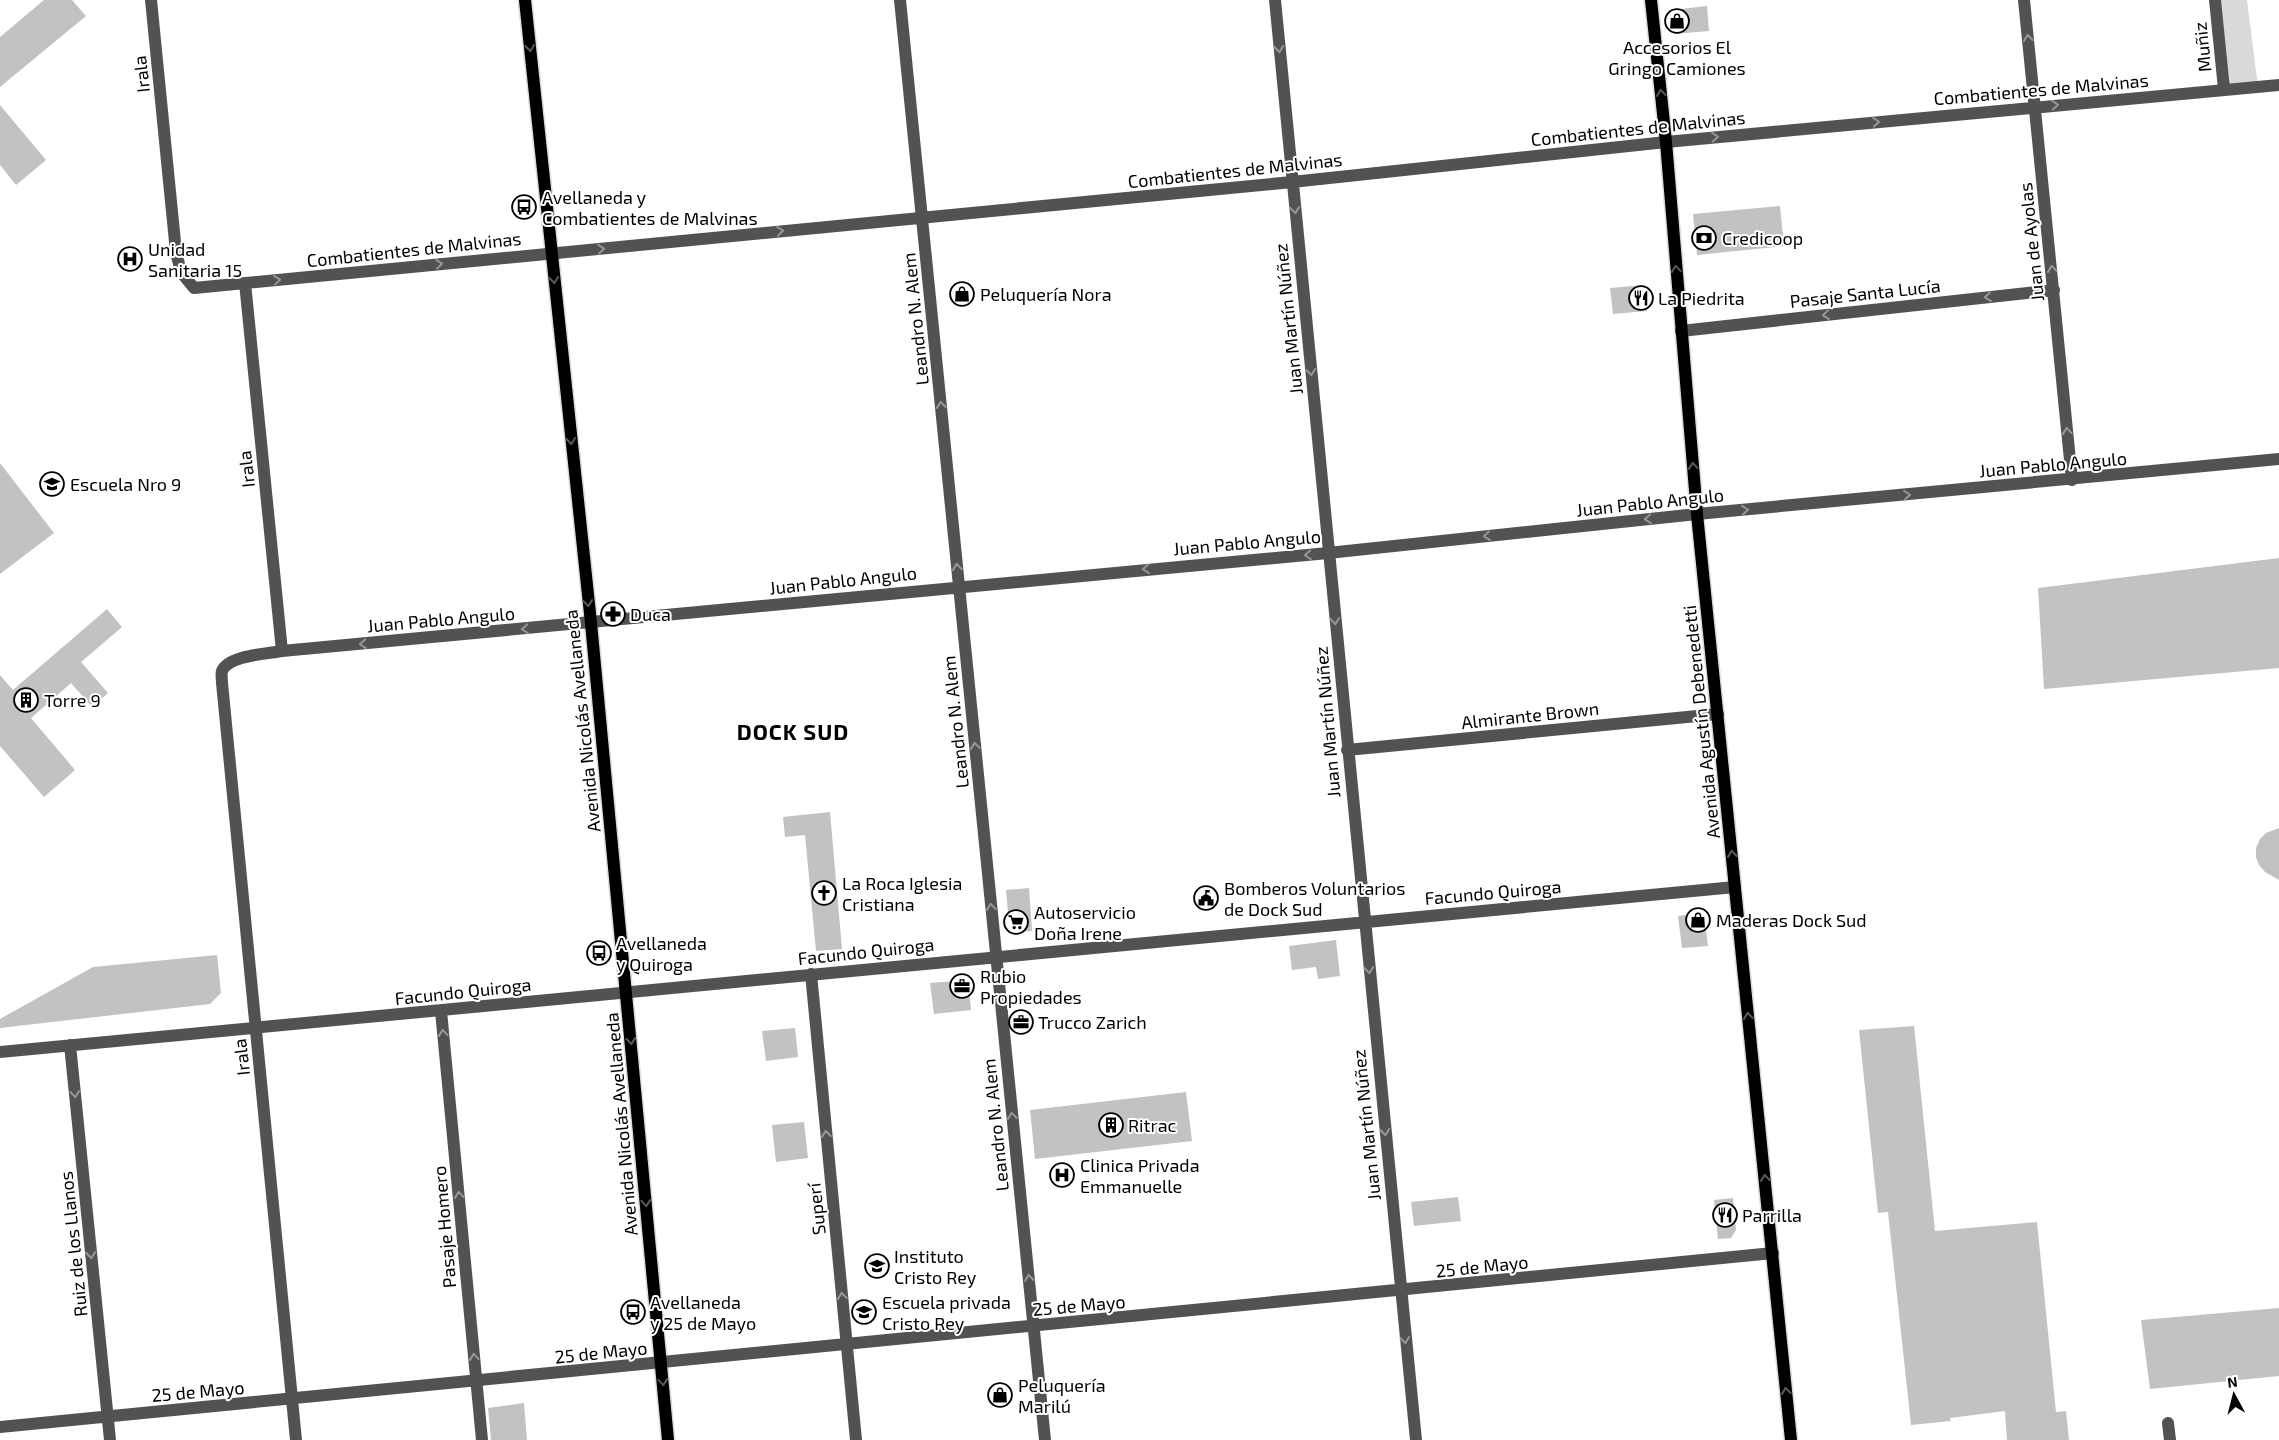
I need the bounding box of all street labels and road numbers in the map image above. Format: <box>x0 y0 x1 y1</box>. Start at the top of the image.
street label: Muñiz <box>2188 21 2216 73</box>
street label: Irala <box>128 54 154 94</box>
street label: Combatientes de Malvinas <box>1933 69 2149 109</box>
street label: Combatientes de Malvinas <box>1530 106 1746 150</box>
street label: Combatientes de Malvinas <box>1127 148 1343 192</box>
street label: Juan de Ayolas <box>2014 182 2048 302</box>
street label: Combatientes de Malvinas <box>306 227 522 271</box>
street label: Juan Martín Núñez <box>1269 242 1307 396</box>
street label: Leandro N. Alem <box>897 252 933 386</box>
street label: Pasaje Santa Lucía <box>1789 274 1941 312</box>
street label: Juan Pablo Angulo <box>1978 447 2128 481</box>
street label: Irala <box>233 449 259 489</box>
street label: Juan Pablo Angulo <box>1575 483 1725 521</box>
street label: Juan Pablo Angulo <box>1172 525 1322 559</box>
street label: Juan Pablo Angulo <box>768 561 918 599</box>
street label: Juan Pablo Angulo <box>366 602 516 636</box>
street label: Avenida Agustín Debenedetti <box>1678 604 1724 840</box>
street label: Avenida Nicolás Avellaneda <box>559 609 605 833</box>
street label: Juan Martín Núñez <box>1309 645 1345 799</box>
street label: Leandro N. Alem <box>937 655 973 789</box>
street label: Almirante Brown <box>1460 697 1600 733</box>
street label: Facundo Quiroga <box>1424 875 1562 909</box>
street label: Facundo Quiroga <box>797 933 935 969</box>
street label: Facundo Quiroga <box>394 973 532 1009</box>
street label: Avenida Nicolás Avellaneda <box>600 1012 642 1236</box>
street label: Irala <box>228 1037 254 1077</box>
street label: Juan Martín Núñez <box>1347 1048 1385 1202</box>
street label: Leandro N. Alem <box>977 1058 1013 1192</box>
street label: Pasaje Homero <box>428 1165 460 1289</box>
street label: Ruiz de los Llanos <box>54 1170 92 1318</box>
street label: Superí <box>802 1181 830 1236</box>
street label: 25 de Mayo <box>1435 1250 1529 1282</box>
street label: 25 de Mayo <box>1032 1290 1126 1320</box>
street label: 25 de Mayo <box>554 1336 648 1368</box>
street label: 25 de Mayo <box>151 1376 245 1406</box>

